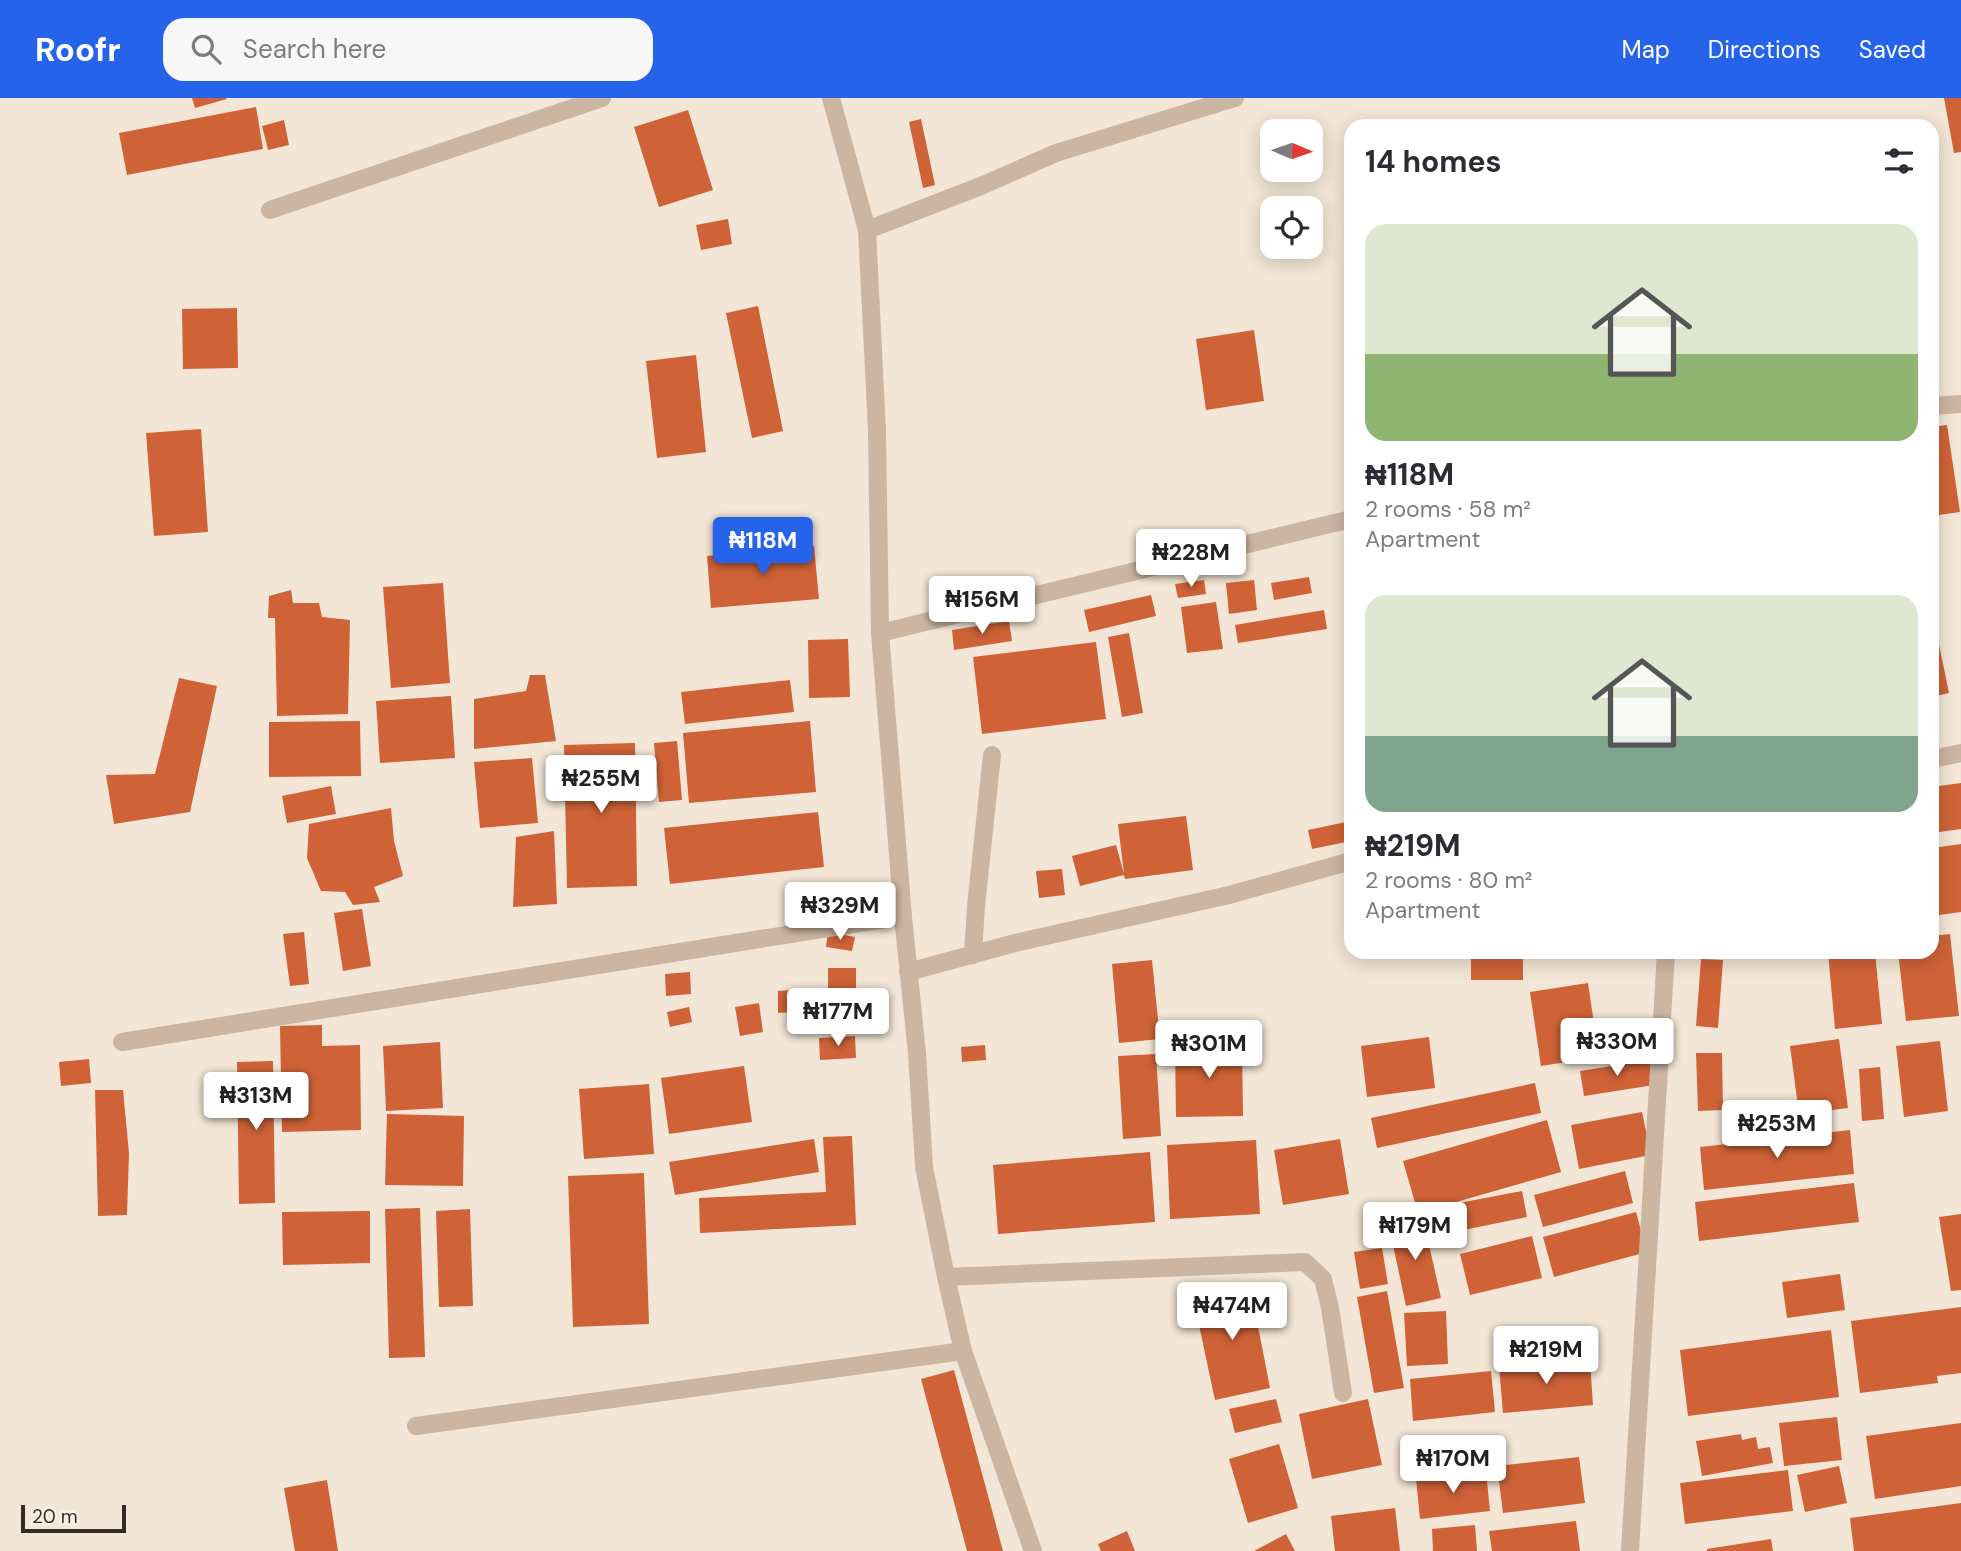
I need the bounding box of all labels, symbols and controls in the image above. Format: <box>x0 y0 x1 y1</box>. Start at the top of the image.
search box <box>163 18 653 81</box>
text: Roofr <box>35 28 121 71</box>
icon: search <box>187 30 225 68</box>
text: Search here <box>243 32 386 66</box>
text: Map <box>1622 34 1670 65</box>
text: Directions <box>1708 34 1821 65</box>
text: Saved <box>1859 34 1926 65</box>
north arrow <box>1260 119 1323 182</box>
map controls <box>1260 119 1323 259</box>
text: 14 homes <box>1365 142 1502 181</box>
icon: filters <box>1880 142 1918 180</box>
button: locate <box>1260 196 1323 259</box>
icon: home <box>1579 269 1705 395</box>
text: ₦118M <box>1365 455 1454 494</box>
text: 2 rooms · 58 m² <box>1365 494 1531 524</box>
pin: ₦118M <box>714 518 812 577</box>
text: Apartment <box>1365 524 1480 554</box>
text: ₦118M <box>729 525 797 555</box>
pin: ₦228M <box>1142 530 1240 589</box>
text: ₦228M <box>1152 537 1230 567</box>
pin: ₦156M <box>933 576 1031 636</box>
text: ₦156M <box>945 584 1019 614</box>
icon: home <box>1579 640 1705 766</box>
pin: ₦255M <box>552 756 650 815</box>
text: ₦255M <box>562 763 640 793</box>
text: ₦219M <box>1365 826 1461 865</box>
text: 2 rooms · 80 m² <box>1365 865 1532 895</box>
pin: ₦329M <box>791 882 889 942</box>
text: ₦329M <box>801 890 879 920</box>
text: Apartment <box>1365 895 1480 925</box>
pin: ₦177M <box>789 988 887 1048</box>
text: ₦177M <box>803 996 873 1026</box>
pin: ₦330M <box>1568 1018 1666 1078</box>
pin: ₦301M <box>1160 1020 1258 1080</box>
text: ₦330M <box>1577 1026 1657 1056</box>
text: ₦301M <box>1171 1028 1247 1058</box>
pin: ₦313M <box>207 1072 305 1132</box>
text: ₦313M <box>220 1080 292 1110</box>
pin: ₦253M <box>1728 1100 1826 1160</box>
text: ₦253M <box>1738 1108 1816 1138</box>
pin: ₦179M <box>1366 1202 1464 1262</box>
text: ₦179M <box>1379 1210 1451 1240</box>
pin: ₦474M <box>1183 1282 1281 1342</box>
text: ₦474M <box>1193 1290 1271 1320</box>
pin: ₦219M <box>1497 1326 1595 1386</box>
text: ₦219M <box>1509 1334 1583 1364</box>
pin: ₦170M <box>1404 1436 1502 1495</box>
text: ₦170M <box>1416 1443 1490 1473</box>
scale bar <box>21 1502 126 1534</box>
text: 20 m <box>32 1504 78 1529</box>

